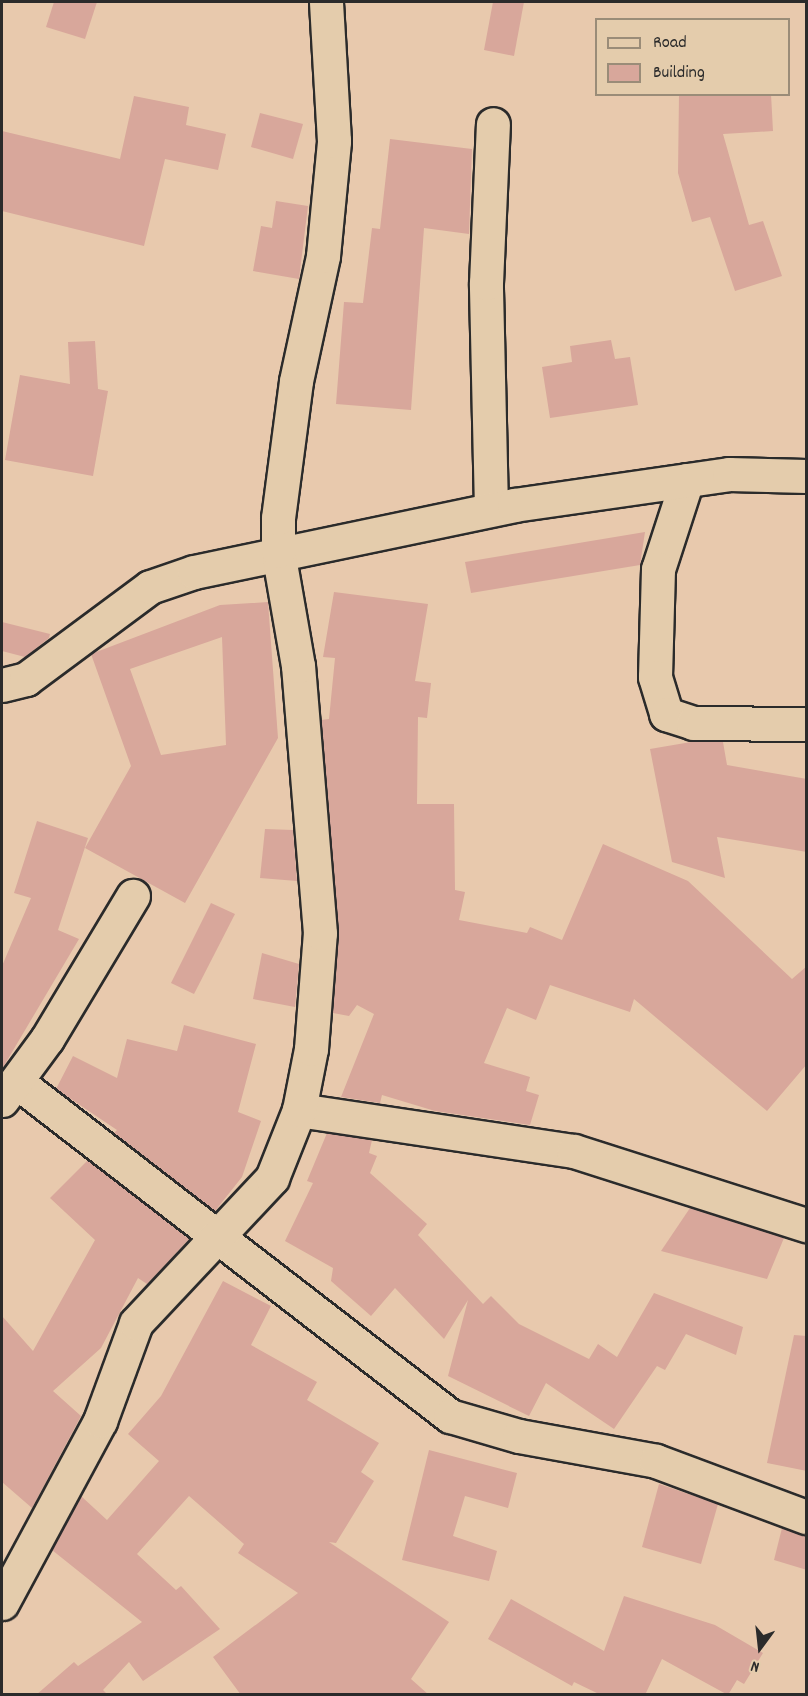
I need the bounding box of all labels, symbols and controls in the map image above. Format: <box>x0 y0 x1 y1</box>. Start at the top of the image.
legend <box>595 18 790 96</box>
text: Road <box>653 31 687 56</box>
text: Building <box>653 61 705 86</box>
north arrow <box>730 1618 790 1678</box>
text: N <box>748 1654 762 1678</box>

